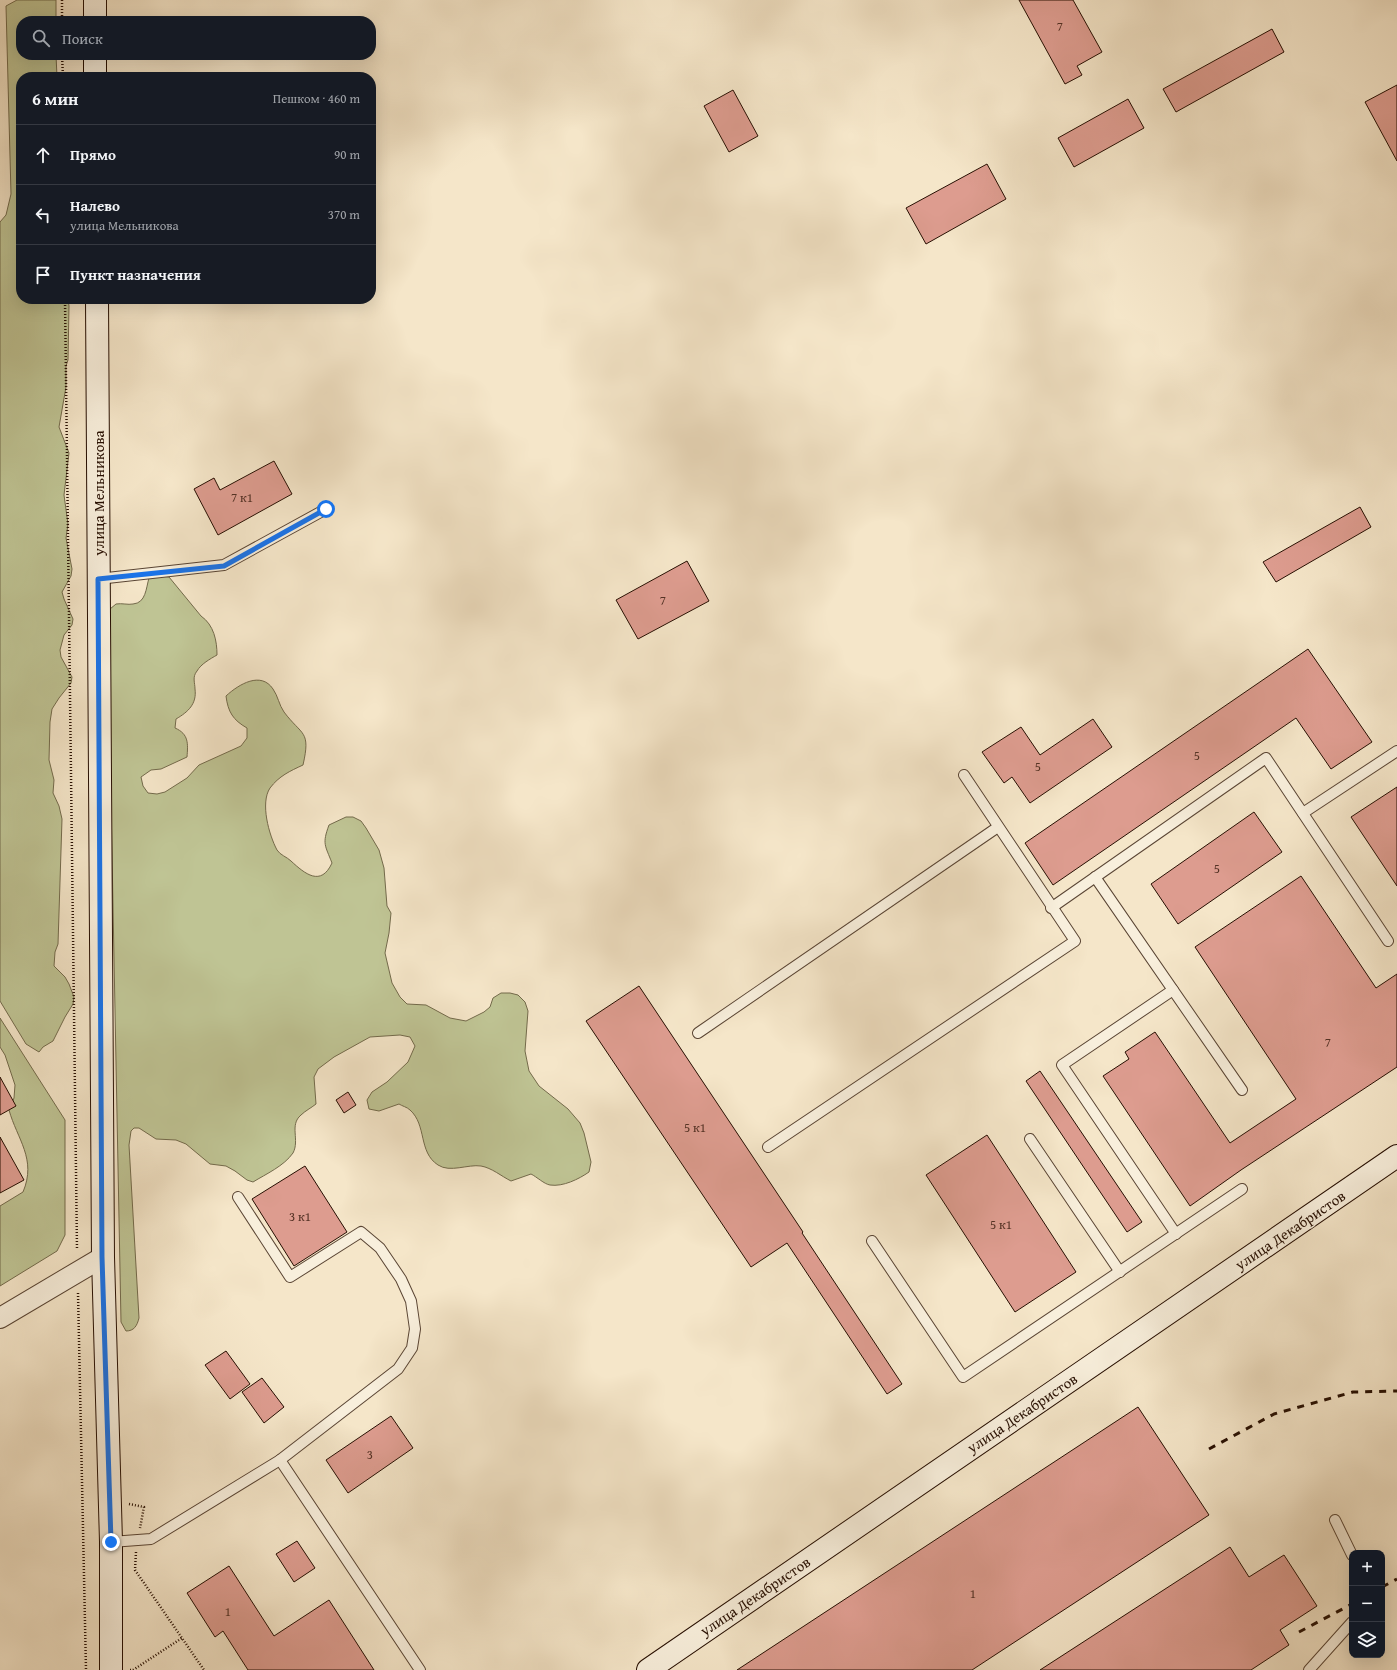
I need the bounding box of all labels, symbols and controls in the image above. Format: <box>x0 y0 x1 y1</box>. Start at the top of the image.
search box <box>16 16 376 60</box>
house number: 7 <box>1057 17 1063 36</box>
icon: search <box>30 27 52 49</box>
text: Поиск <box>62 28 103 49</box>
text: 6 мин <box>32 86 78 111</box>
text: Пешком · 460 m <box>273 89 360 108</box>
icon: ahead <box>32 144 54 166</box>
text: Прямо <box>70 144 116 165</box>
text: 90 m <box>334 145 360 164</box>
text: Налево <box>70 195 120 216</box>
icon: left <box>32 204 54 226</box>
text: 370 m <box>328 205 360 224</box>
text: улица Мельникова <box>70 216 179 235</box>
icon: arrive <box>32 264 54 286</box>
text: Пункт назначения <box>70 264 201 285</box>
street label: улица Мельникова <box>88 429 109 557</box>
house number: 7 к1 <box>231 488 253 507</box>
route start <box>317 500 335 518</box>
house number: 7 <box>660 591 666 610</box>
house number: 5 <box>1194 746 1200 765</box>
house number: 5 <box>1035 757 1041 776</box>
house number: 5 <box>1214 859 1220 878</box>
house number: 7 <box>1325 1033 1331 1052</box>
house number: 5 к1 <box>684 1118 706 1137</box>
street label: улица Декабристов <box>1230 1185 1349 1275</box>
house number: 3 к1 <box>289 1207 311 1226</box>
house number: 5 к1 <box>990 1215 1012 1234</box>
street label: улица Декабристов <box>962 1368 1081 1458</box>
house number: 3 <box>367 1445 373 1464</box>
route end <box>102 1533 120 1551</box>
map controls <box>1349 1550 1385 1658</box>
button: + <box>1349 1550 1385 1586</box>
street label: улица Декабристов <box>695 1551 814 1641</box>
house number: 1 <box>970 1584 976 1603</box>
button: − <box>1349 1586 1385 1622</box>
house number: 1 <box>225 1602 231 1621</box>
button: layers <box>1349 1622 1385 1658</box>

